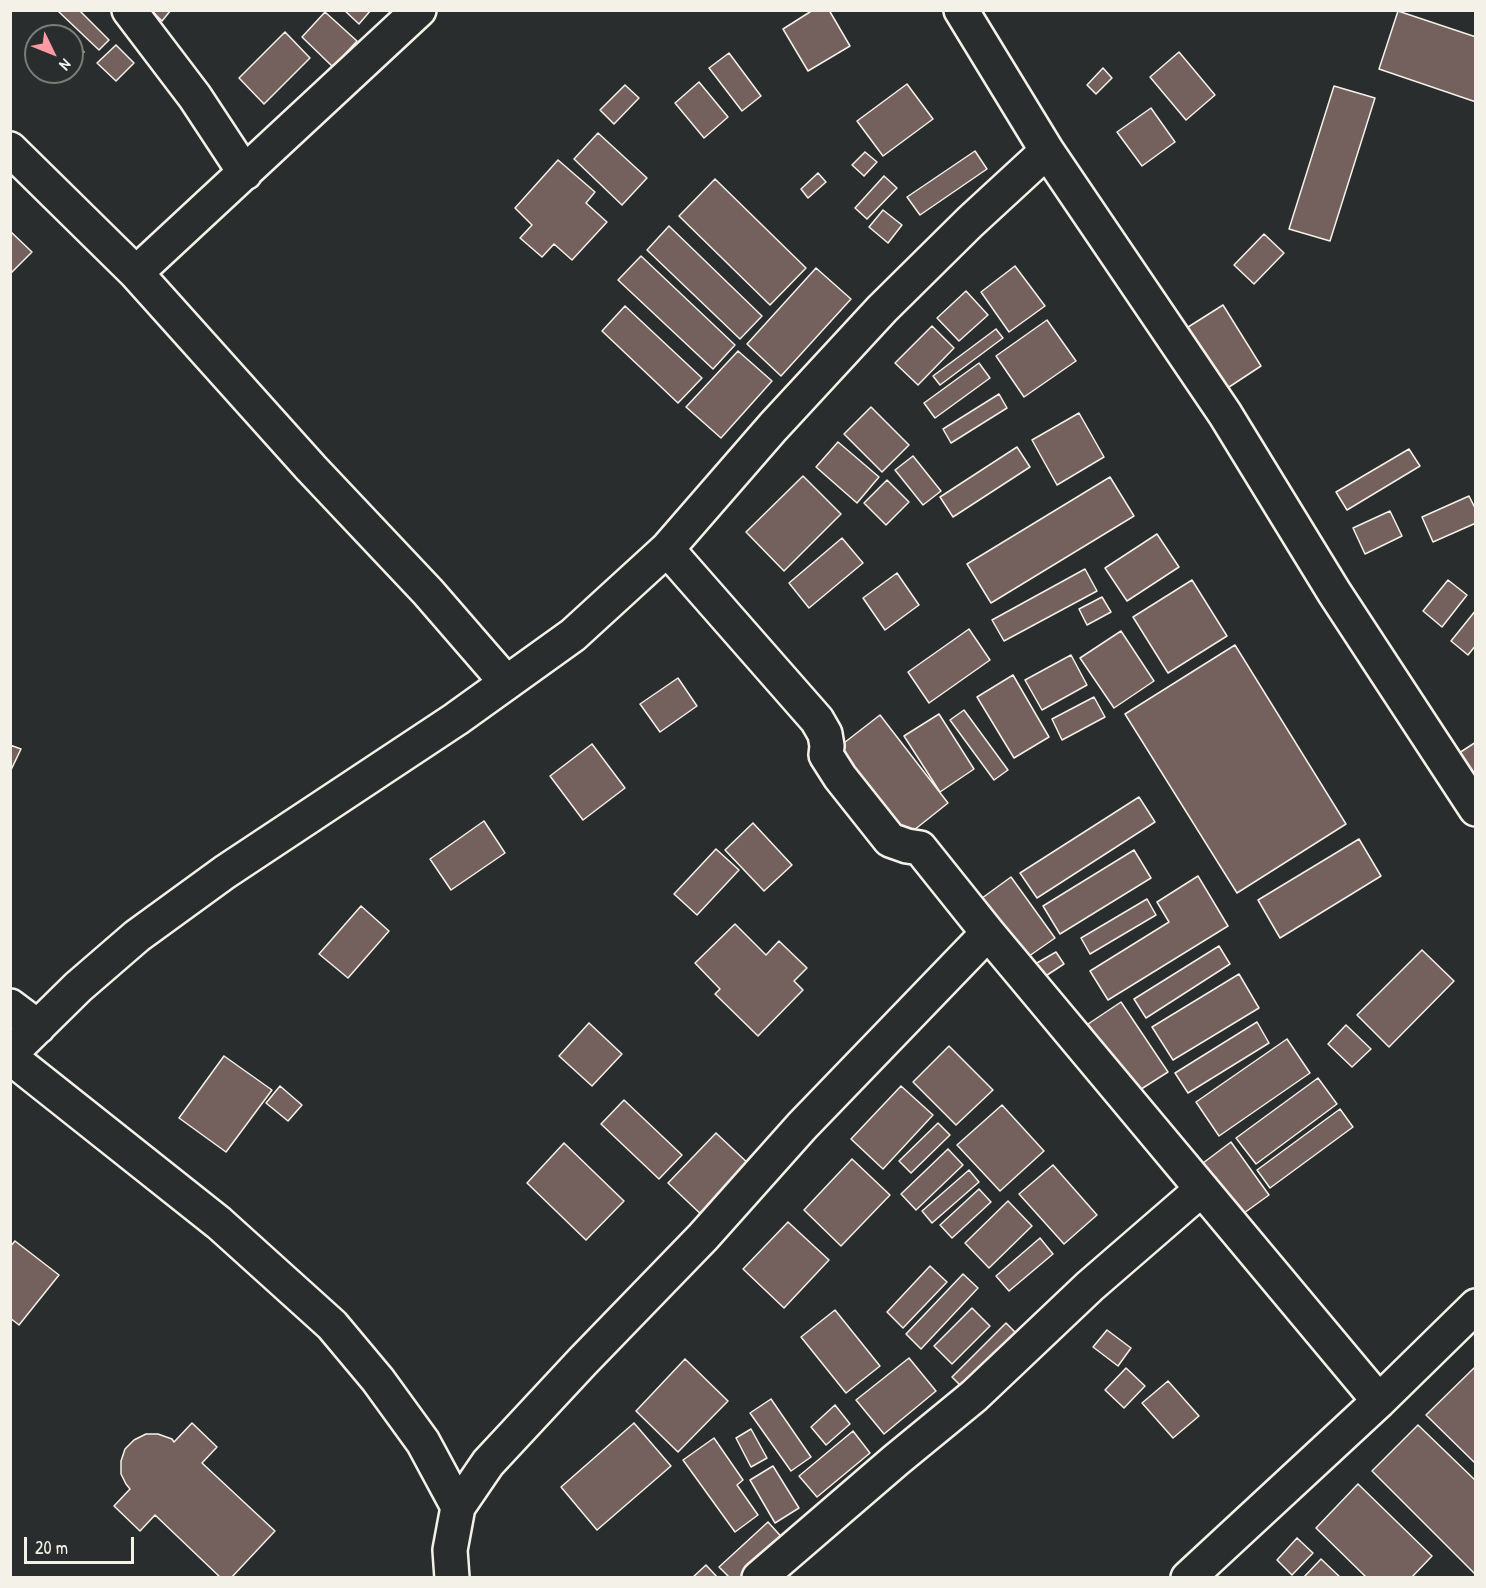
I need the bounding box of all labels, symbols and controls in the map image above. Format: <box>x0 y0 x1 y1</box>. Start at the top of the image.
north arrow <box>24 24 84 84</box>
text: N <box>55 54 77 76</box>
scale bar <box>27 1525 136 1563</box>
text: 20 m <box>35 1535 68 1560</box>

